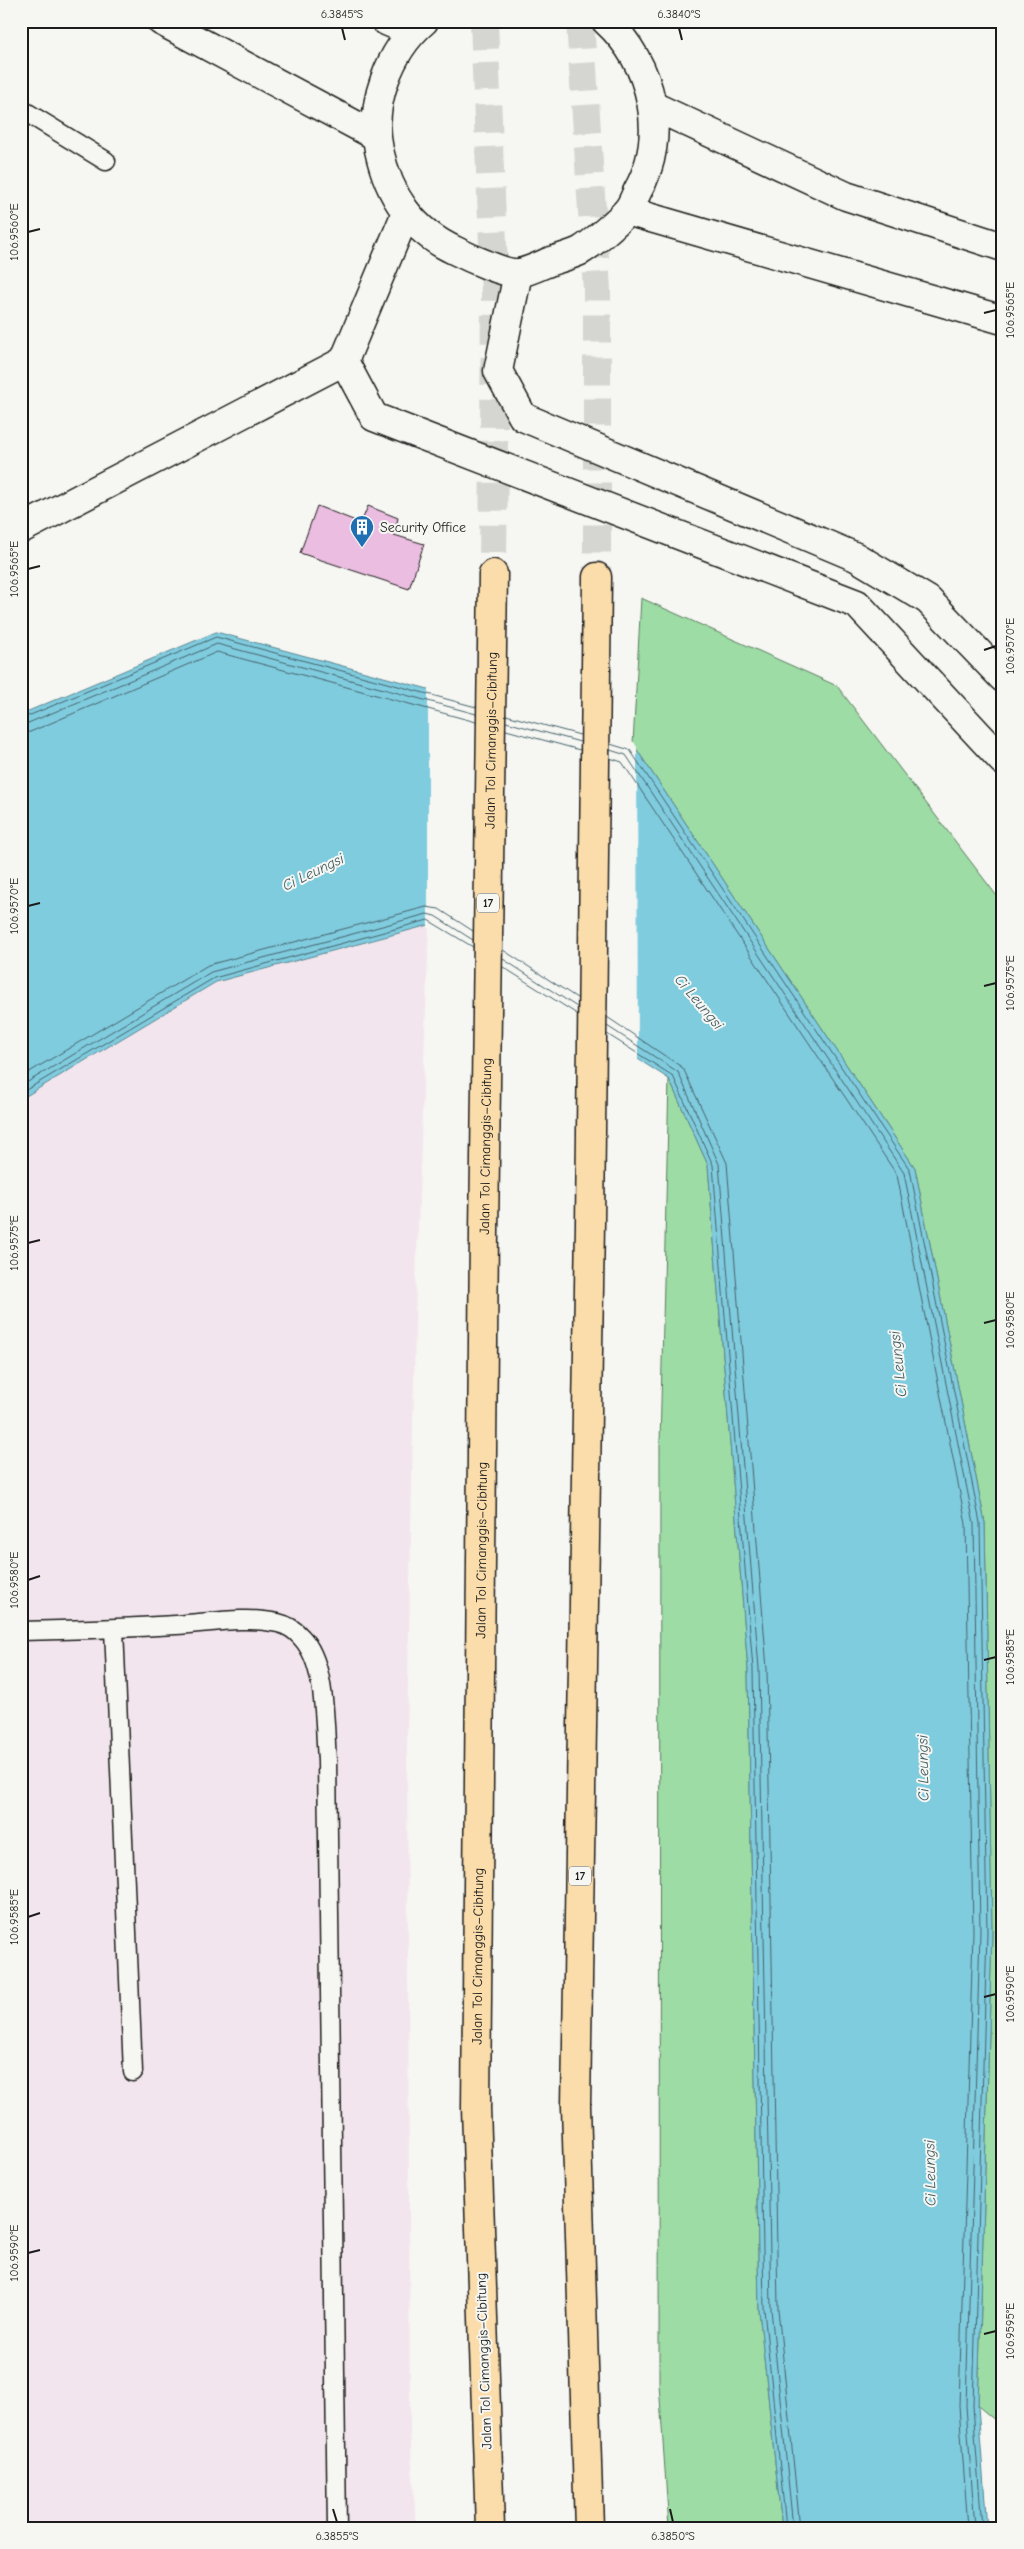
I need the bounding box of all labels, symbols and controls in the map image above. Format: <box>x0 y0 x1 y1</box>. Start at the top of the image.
text: 6.3845°S <box>321 7 364 21</box>
text: 6.3840°S <box>657 7 701 21</box>
text: 106.9560°E <box>7 203 21 261</box>
text: 106.9565°E <box>1003 282 1017 338</box>
building icon: Security Office <box>349 514 375 548</box>
place label: Security Office <box>380 519 466 536</box>
text: 106.9565°E <box>7 541 21 597</box>
text: 106.9570°E <box>1003 618 1017 674</box>
street label: Jalan Tol Cimanggis–Cibitung <box>481 652 500 829</box>
water label: Ci Leungsi <box>279 849 347 895</box>
text: 106.9570°E <box>7 878 21 934</box>
road number: 17 <box>477 894 499 912</box>
text: 106.9575°E <box>1003 955 1017 1011</box>
water label: Ci Leungsi <box>671 971 728 1034</box>
street label: Jalan Tol Cimanggis–Cibitung <box>475 1058 495 1235</box>
text: 106.9575°E <box>7 1215 21 1271</box>
text: 106.9580°E <box>1003 1292 1017 1348</box>
water label: Ci Leungsi <box>886 1330 910 1398</box>
street label: Jalan Tol Cimanggis–Cibitung <box>472 1462 490 1639</box>
text: 106.9580°E <box>7 1552 21 1608</box>
text: 106.9585°E <box>1003 1629 1017 1685</box>
water label: Ci Leungsi <box>913 1734 933 1801</box>
road number: 17 <box>569 1866 591 1885</box>
street label: Jalan Tol Cimanggis–Cibitung <box>468 1868 487 2045</box>
text: 106.9585°E <box>7 1889 21 1945</box>
text: 106.9590°E <box>1003 1965 1017 2023</box>
water label: Ci Leungsi <box>920 2139 940 2206</box>
text: 106.9590°E <box>7 2224 21 2282</box>
street label: Jalan Tol Cimanggis–Cibitung <box>472 2272 496 2450</box>
text: 106.9595°E <box>1003 2303 1017 2359</box>
text: 6.3855°S <box>315 2529 359 2543</box>
text: 6.3850°S <box>651 2529 695 2543</box>

